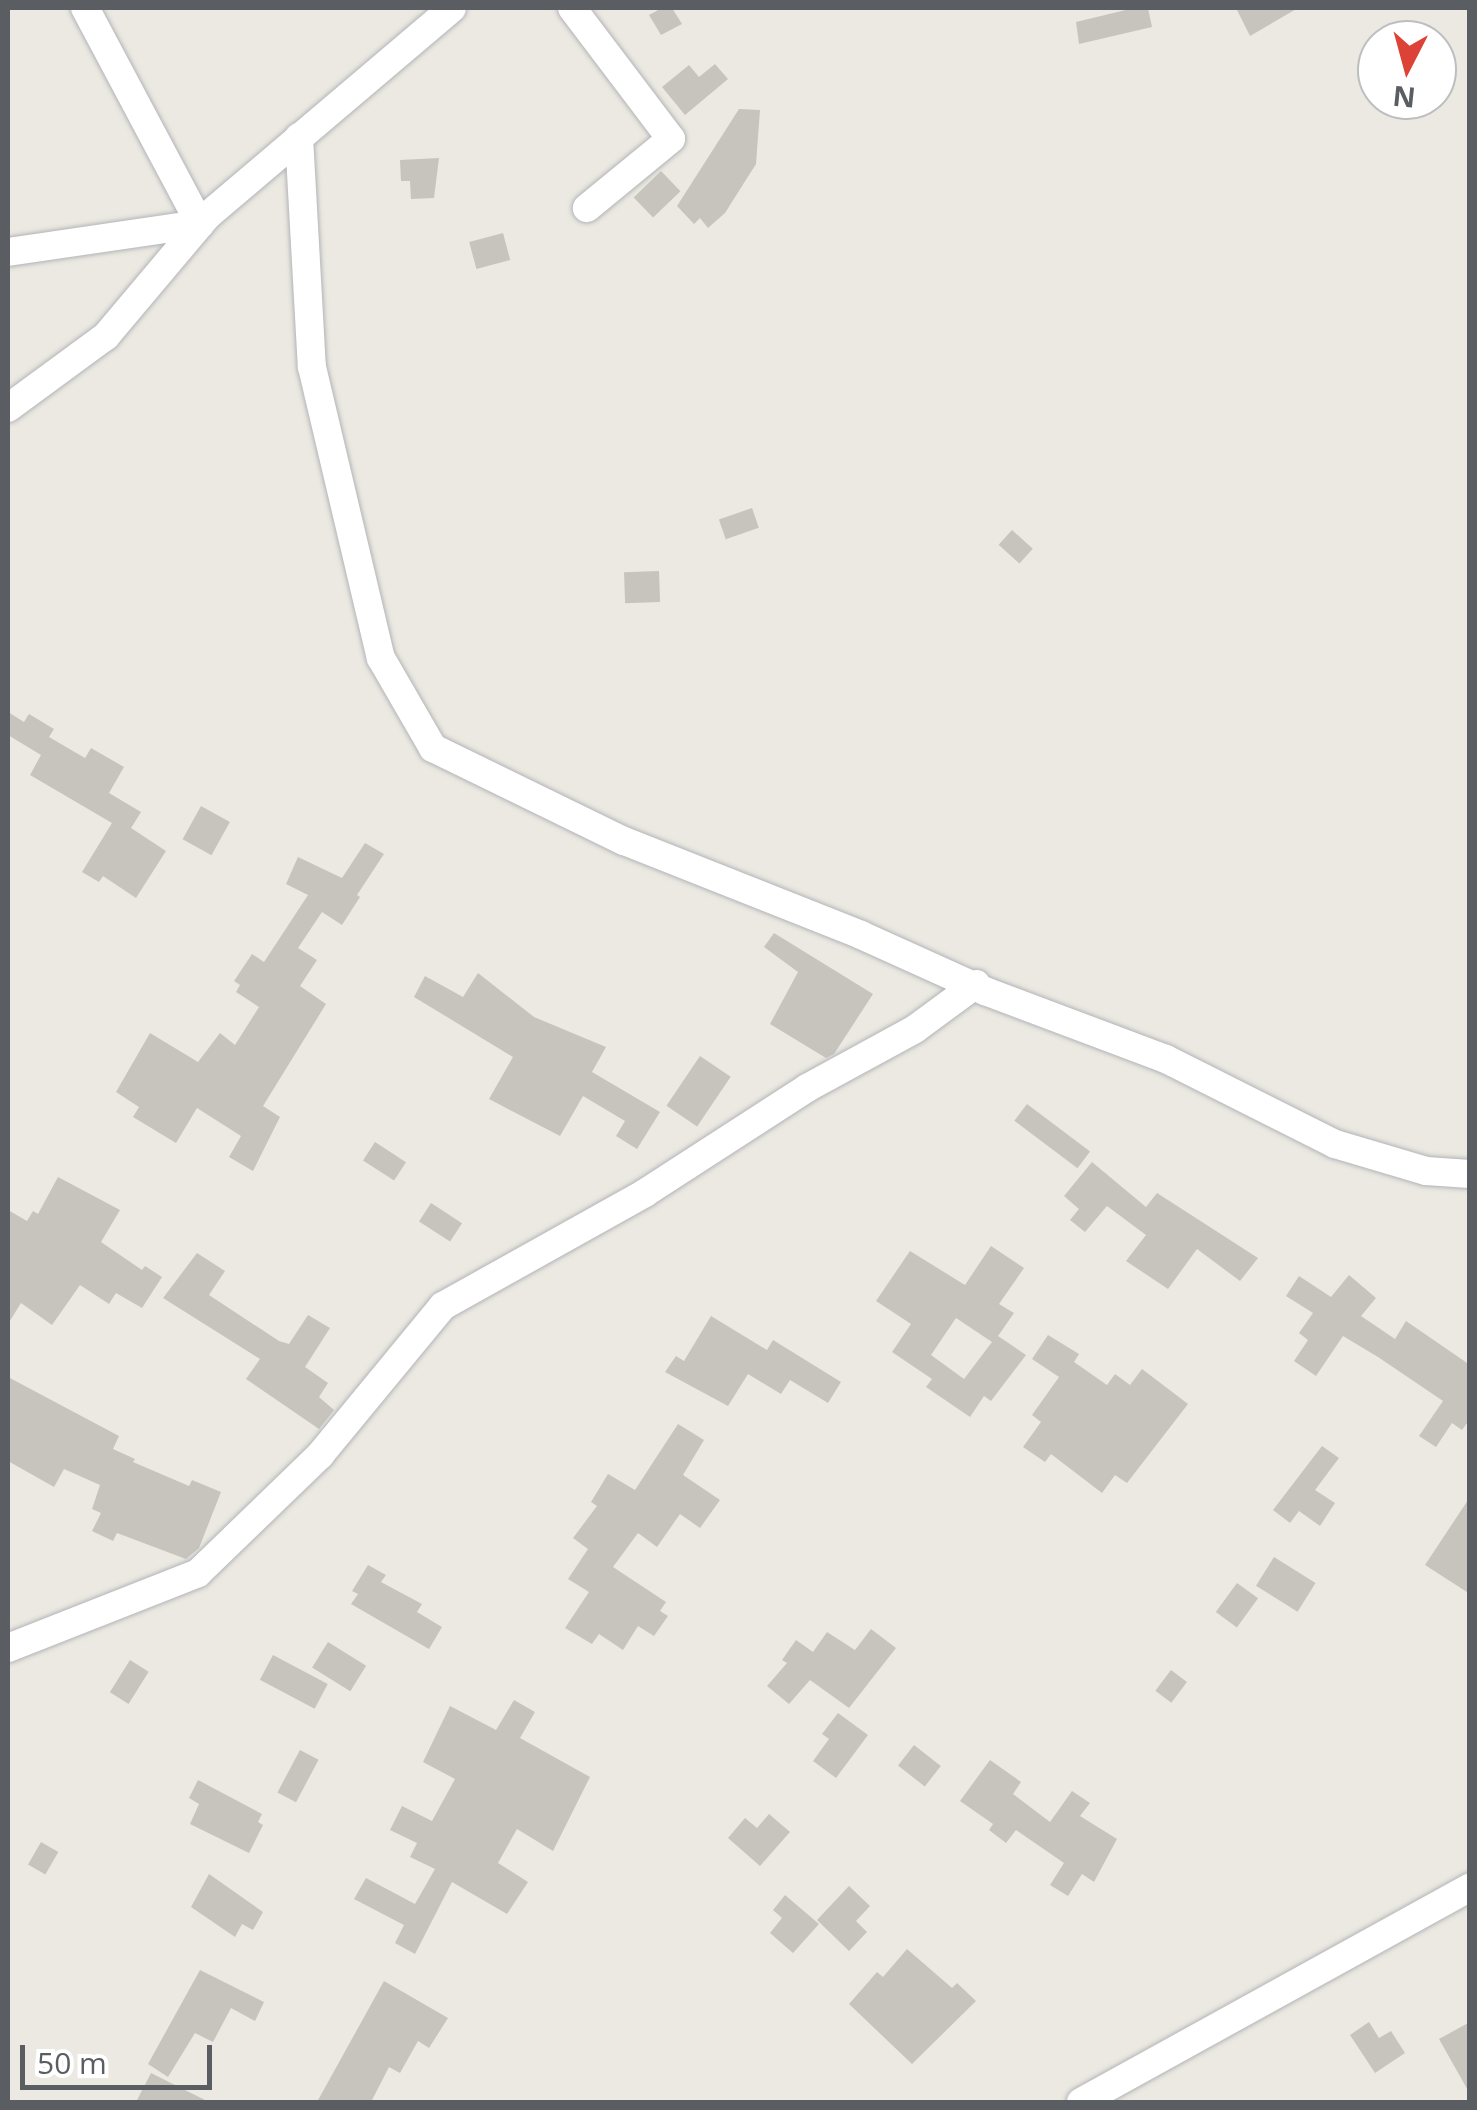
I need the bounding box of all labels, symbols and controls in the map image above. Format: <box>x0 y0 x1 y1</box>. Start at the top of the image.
north arrow <box>1357 20 1457 120</box>
text: N <box>1391 78 1417 118</box>
scale bar <box>25 2025 218 2087</box>
text: 50 m <box>37 2042 107 2083</box>

